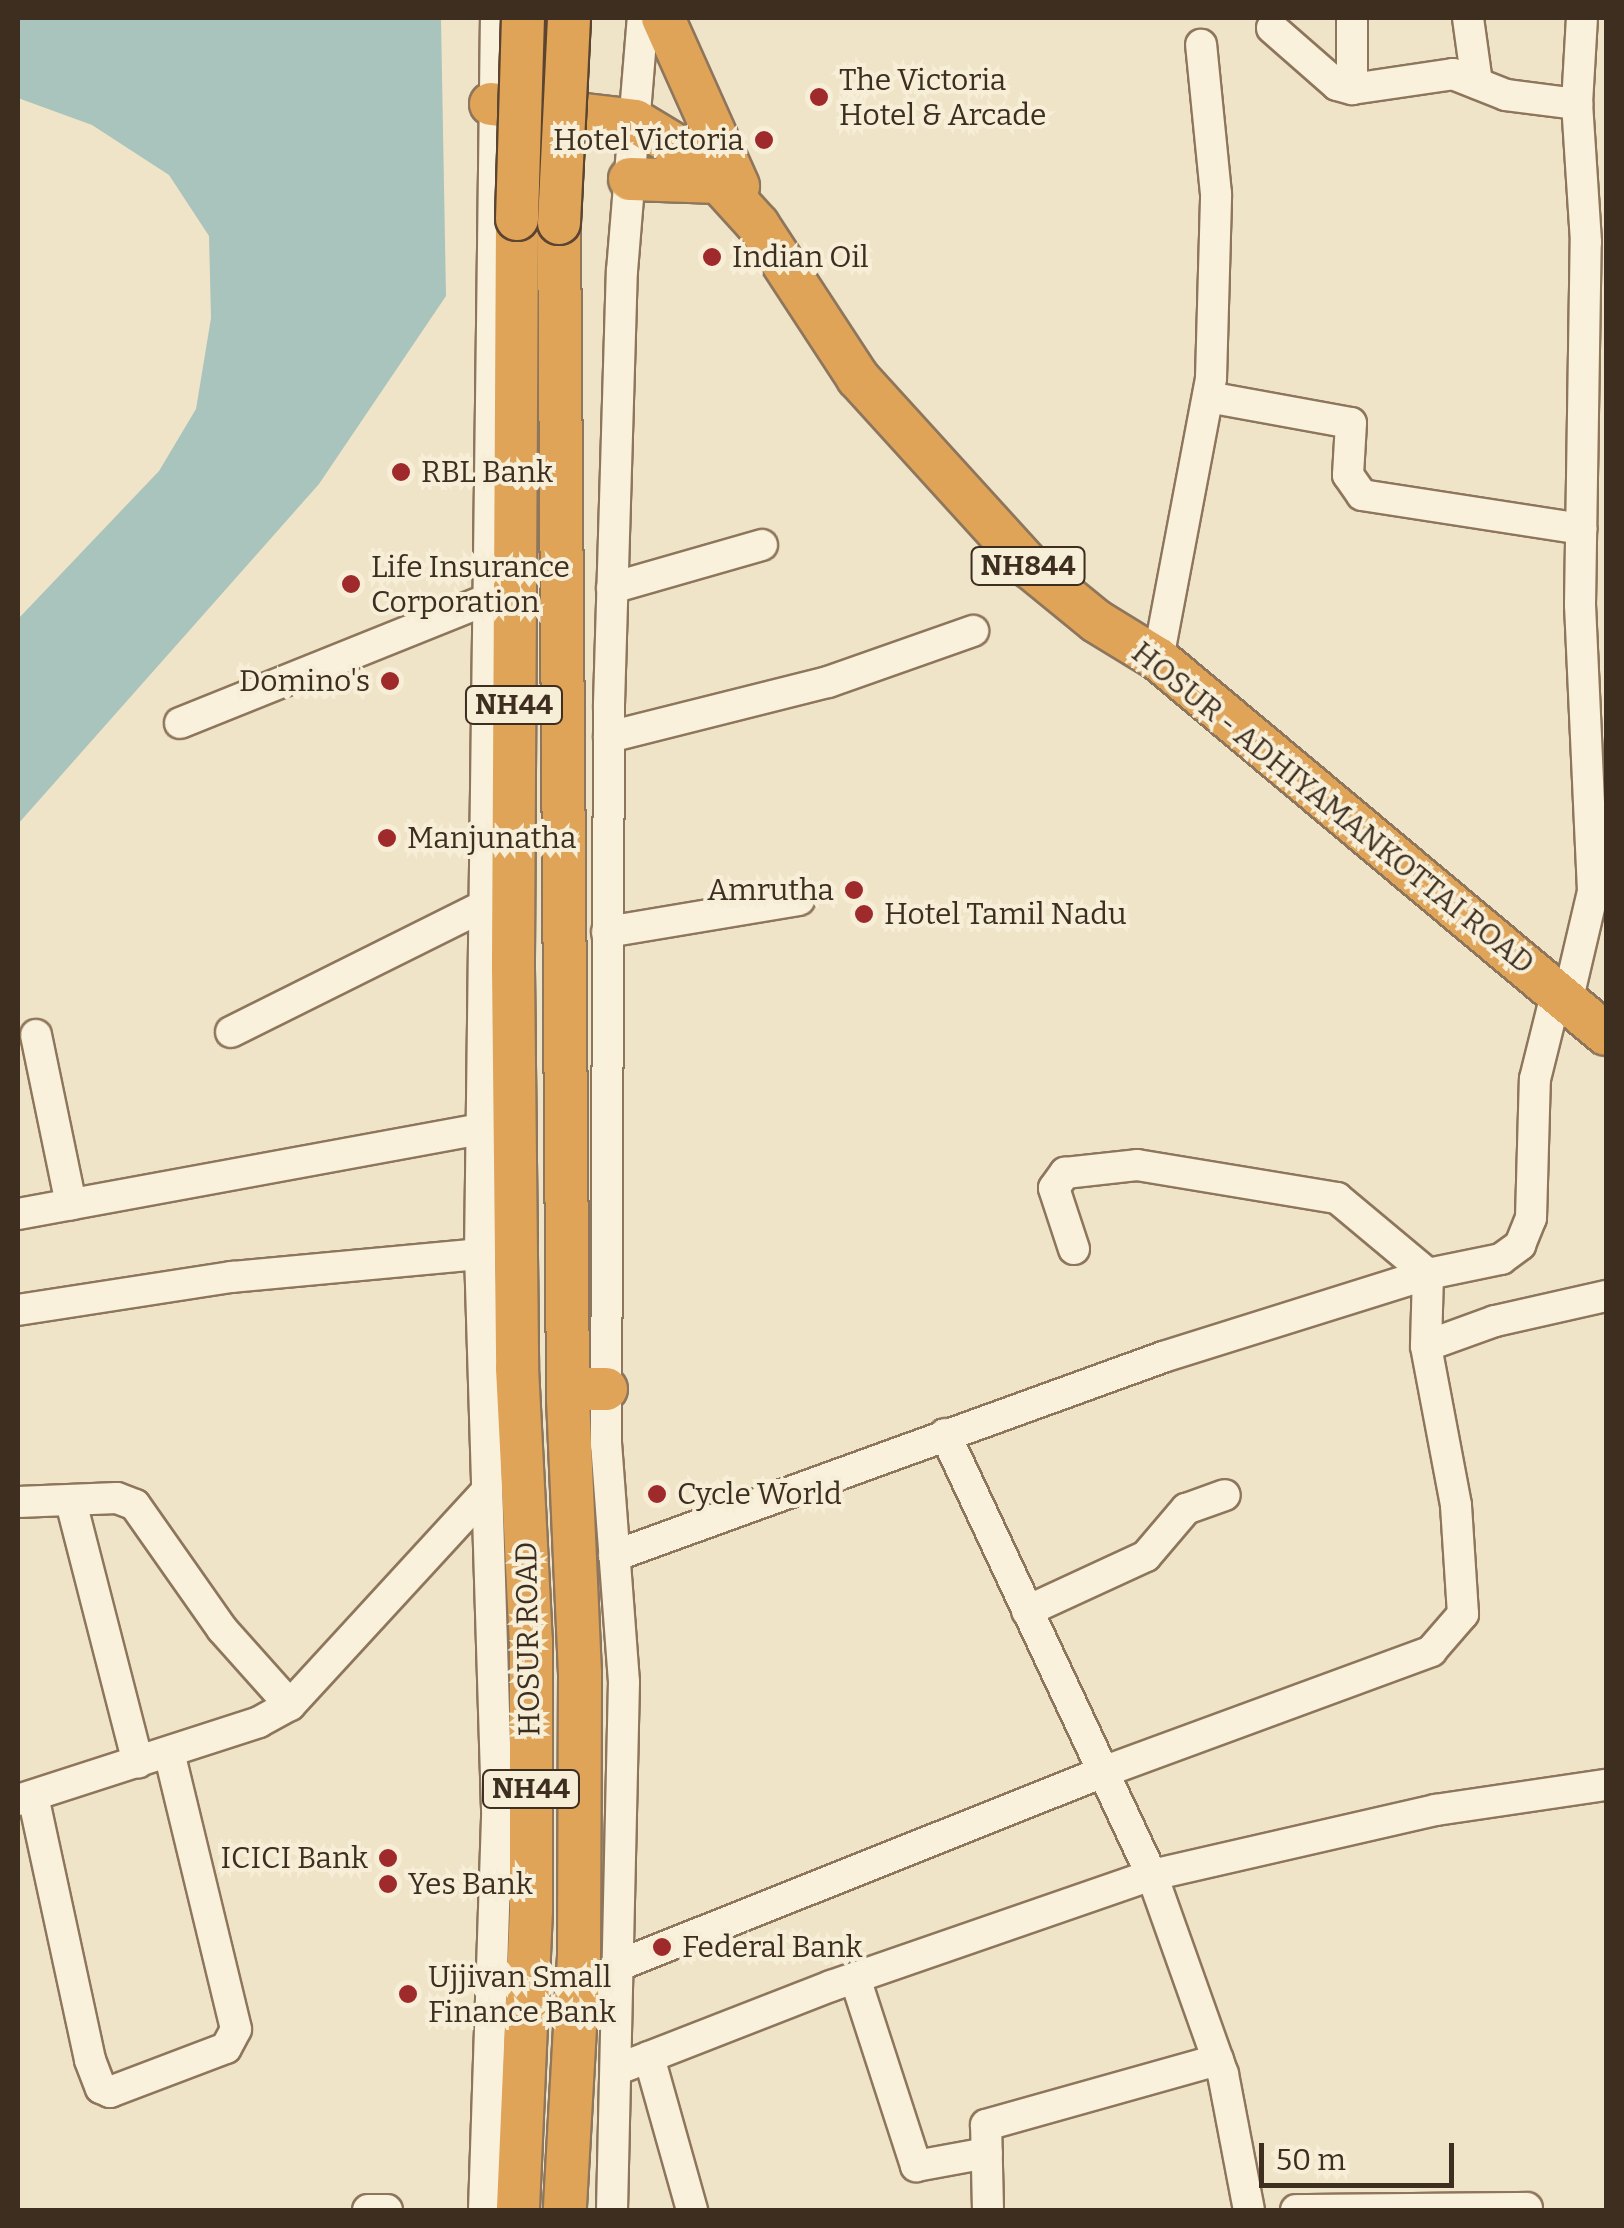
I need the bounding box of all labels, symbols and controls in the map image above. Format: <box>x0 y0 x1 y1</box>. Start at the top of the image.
place label: The Victoria Hotel & Arcade <box>839 62 1047 132</box>
marker: The Victoria Hotel & Arcade <box>808 86 830 108</box>
place label: Hotel Victoria <box>553 122 744 158</box>
marker: Hotel Victoria <box>753 129 775 151</box>
place label: Indian Oil <box>732 239 869 275</box>
marker: Indian Oil <box>701 246 723 268</box>
place label: RBL Bank <box>421 454 553 490</box>
marker: RBL Bank <box>390 461 412 483</box>
road number: NH844 <box>970 543 1086 589</box>
place label: Life Insurance Corporation <box>371 549 570 620</box>
marker: Life Insurance Corporation <box>340 573 362 595</box>
street label: HOSUR - ADHIYAMANKOTTAI ROAD <box>1125 634 1541 982</box>
place label: Domino's <box>239 663 370 699</box>
marker: Domino's <box>379 670 401 692</box>
road number: NH44 <box>464 682 564 728</box>
place label: Manjunatha <box>407 820 576 856</box>
marker: Manjunatha <box>376 827 398 849</box>
place label: Amrutha <box>707 872 834 908</box>
marker: Amrutha <box>843 879 865 901</box>
place label: Hotel Tamil Nadu <box>884 896 1127 932</box>
marker: Hotel Tamil Nadu <box>853 903 875 925</box>
place label: Cycle World <box>677 1476 842 1512</box>
marker: Cycle World <box>646 1483 668 1505</box>
street label: HOSUR ROAD <box>508 1541 548 1737</box>
road number: NH44 <box>481 1766 581 1812</box>
place label: ICICI Bank <box>221 1840 368 1876</box>
marker: ICICI Bank <box>377 1847 399 1869</box>
place label: Yes Bank <box>408 1866 533 1902</box>
marker: Yes Bank <box>377 1873 399 1895</box>
place label: Federal Bank <box>682 1929 862 1965</box>
marker: Federal Bank <box>651 1936 673 1958</box>
place label: Ujjivan Small Finance Bank <box>428 1959 616 2030</box>
marker: Ujjivan Small Finance Bank <box>397 1983 419 2005</box>
scale bar <box>1264 2123 1459 2185</box>
text: 50 m <box>1276 2142 1346 2178</box>

